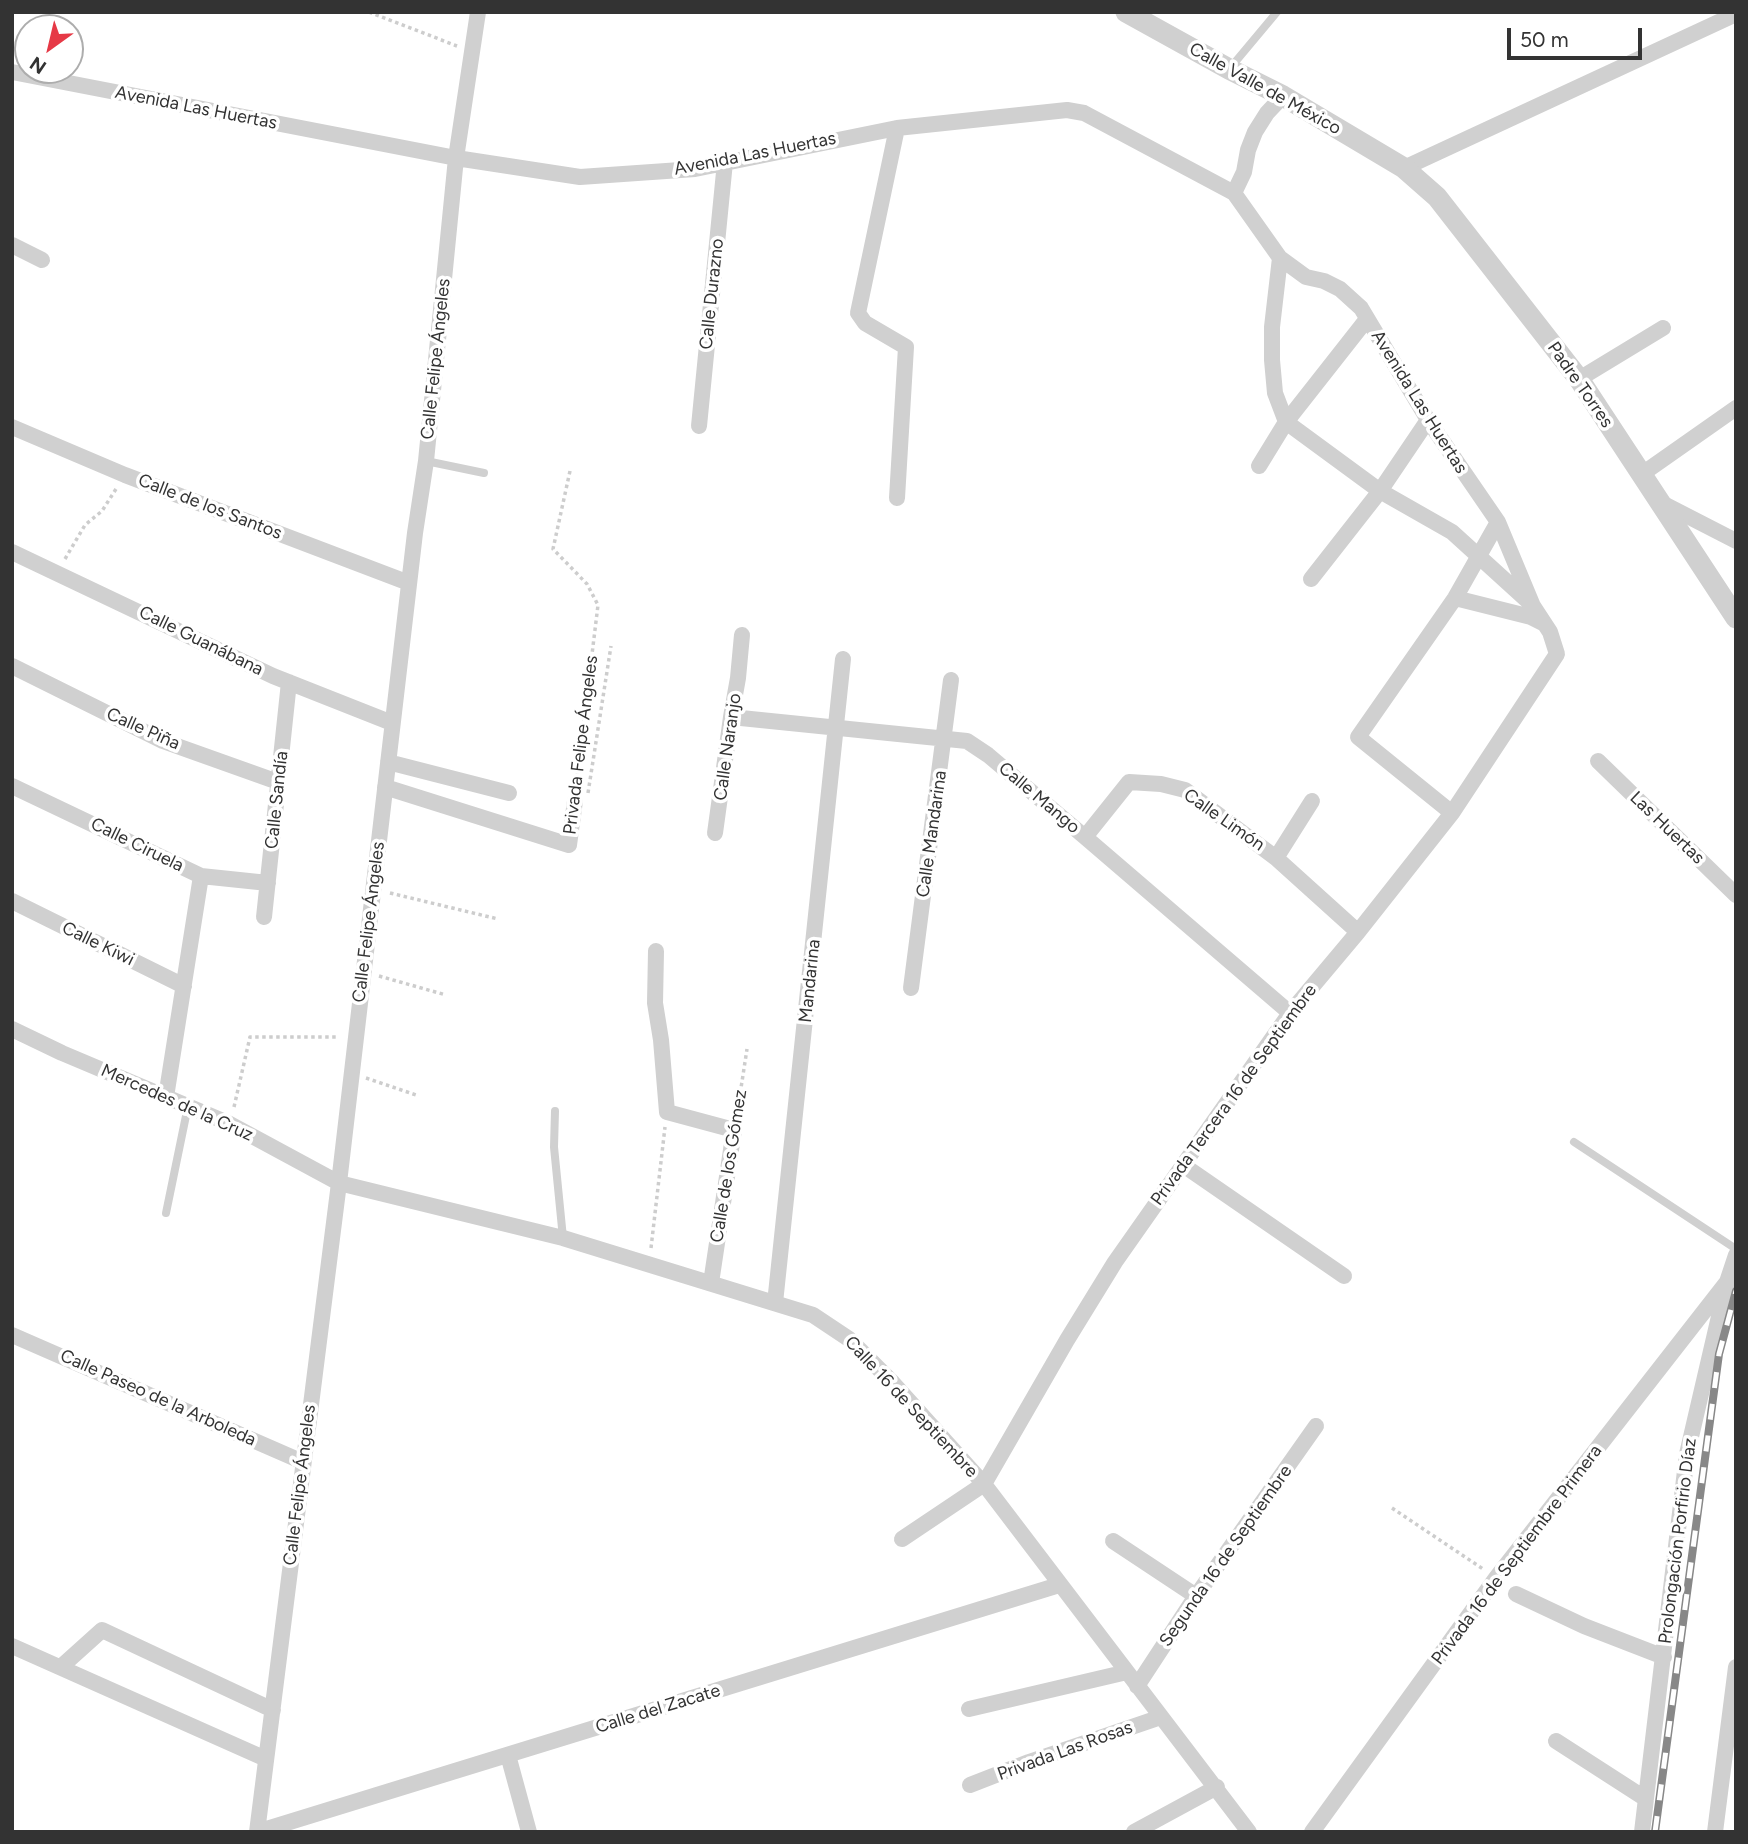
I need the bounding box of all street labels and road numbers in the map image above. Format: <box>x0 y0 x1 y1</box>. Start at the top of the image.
street label: Calle Valle de México <box>1185 38 1345 140</box>
street label: Avenida Las Huertas <box>113 82 279 134</box>
street label: Avenida Las Huertas <box>672 128 838 180</box>
street label: Calle Durazno <box>695 237 729 351</box>
street label: Calle Felipe Ángeles <box>417 277 455 441</box>
street label: Avenida Las Huertas <box>1366 327 1472 477</box>
street label: Padre Torres <box>1542 338 1618 432</box>
street label: Calle de los Santos <box>135 470 285 544</box>
street label: Calle Guanábana <box>135 602 267 680</box>
street label: Privada Felipe Ángeles <box>559 654 603 836</box>
street label: Calle Naranjo <box>710 692 746 802</box>
street label: Calle Piña <box>103 703 183 755</box>
street label: Calle Sandía <box>261 750 293 850</box>
street label: Calle Mango <box>994 758 1084 838</box>
street label: Calle Mandarina <box>912 769 952 899</box>
street label: Calle Limón <box>1179 784 1269 856</box>
street label: Las Huertas <box>1625 787 1709 869</box>
street label: Calle Ciruela <box>87 813 187 877</box>
street label: Calle Felipe Ángeles <box>348 840 390 1004</box>
street label: Calle Kiwi <box>58 917 138 971</box>
street label: Mandarina <box>795 938 825 1024</box>
street label: Privada Tercera 16 de Septiembre <box>1146 980 1322 1210</box>
street label: Mercedes de la Cruz <box>98 1060 256 1146</box>
street label: Calle de los Gómez <box>706 1088 752 1244</box>
street label: Calle 16 de Septiembre <box>840 1332 982 1482</box>
street label: Calle Paseo de la Arboleda <box>57 1345 259 1451</box>
street label: Calle Felipe Ángeles <box>279 1403 321 1567</box>
street label: Prolongación Porfirio Díaz <box>1655 1437 1701 1645</box>
street label: Privada 16 de Septiembre Primera <box>1427 1441 1607 1669</box>
street label: Segunda 16 de Septiembre <box>1155 1461 1297 1651</box>
street label: Calle del Zacate <box>593 1680 723 1738</box>
street label: Privada Las Rosas <box>995 1717 1135 1785</box>

